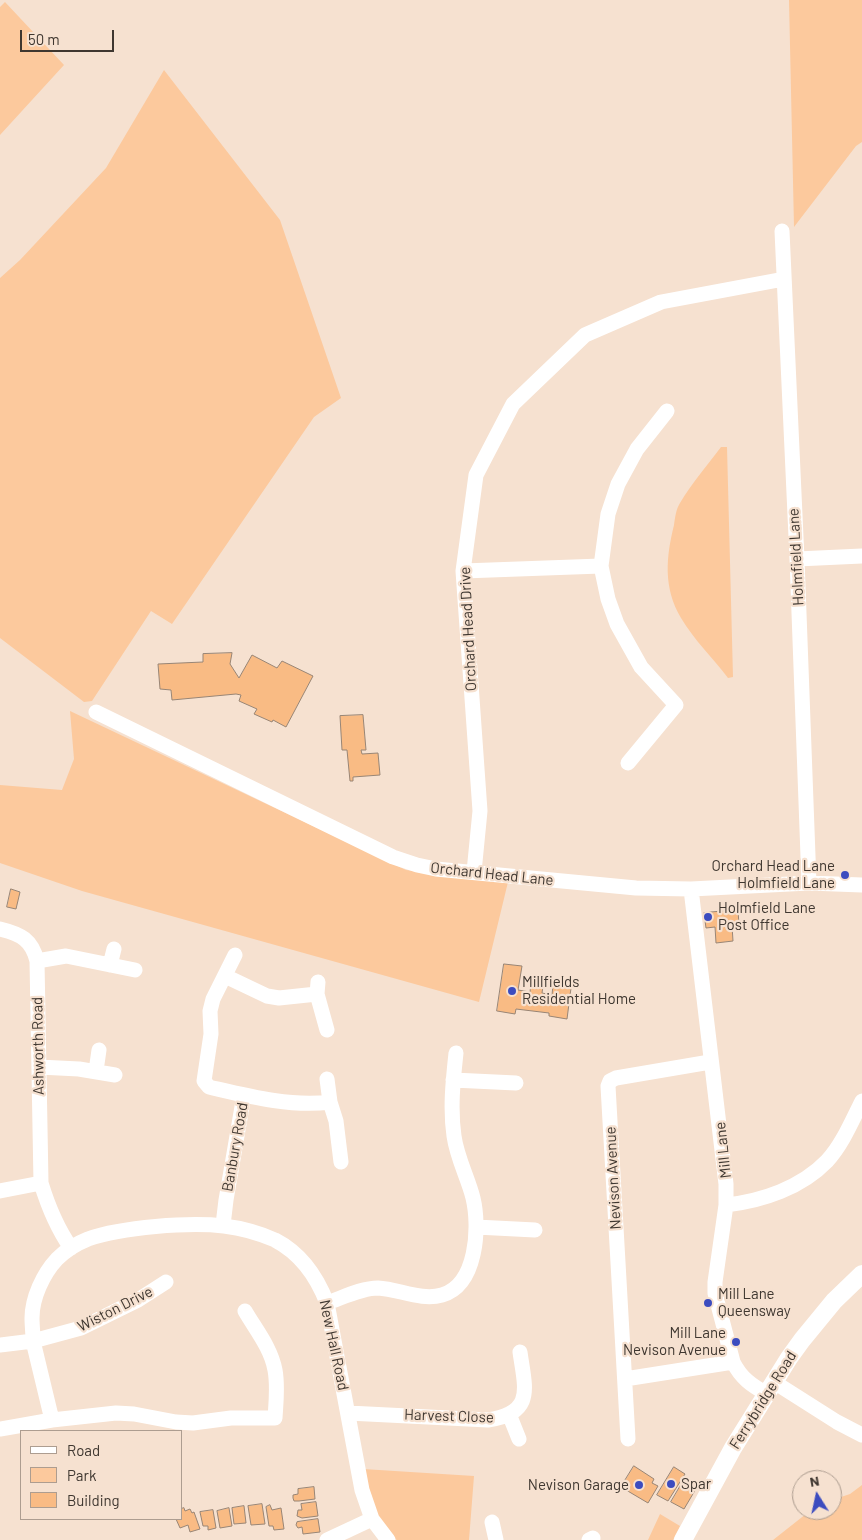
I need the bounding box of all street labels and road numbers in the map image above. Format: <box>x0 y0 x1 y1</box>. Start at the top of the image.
street label: Holmfield Lane <box>784 508 808 606</box>
street label: Orchard Head Drive <box>456 566 480 692</box>
street label: Orchard Head Lane <box>430 859 554 889</box>
street label: Ashworth Road <box>28 997 48 1095</box>
street label: Banbury Road <box>218 1101 252 1193</box>
street label: Mill Lane <box>711 1121 735 1179</box>
street label: Nevison Avenue <box>601 1126 625 1230</box>
street label: Wiston Drive <box>74 1282 156 1336</box>
street label: New Hall Road <box>316 1298 352 1392</box>
street label: Ferrybridge Road <box>726 1348 800 1452</box>
street label: Harvest Close <box>404 1405 494 1427</box>

